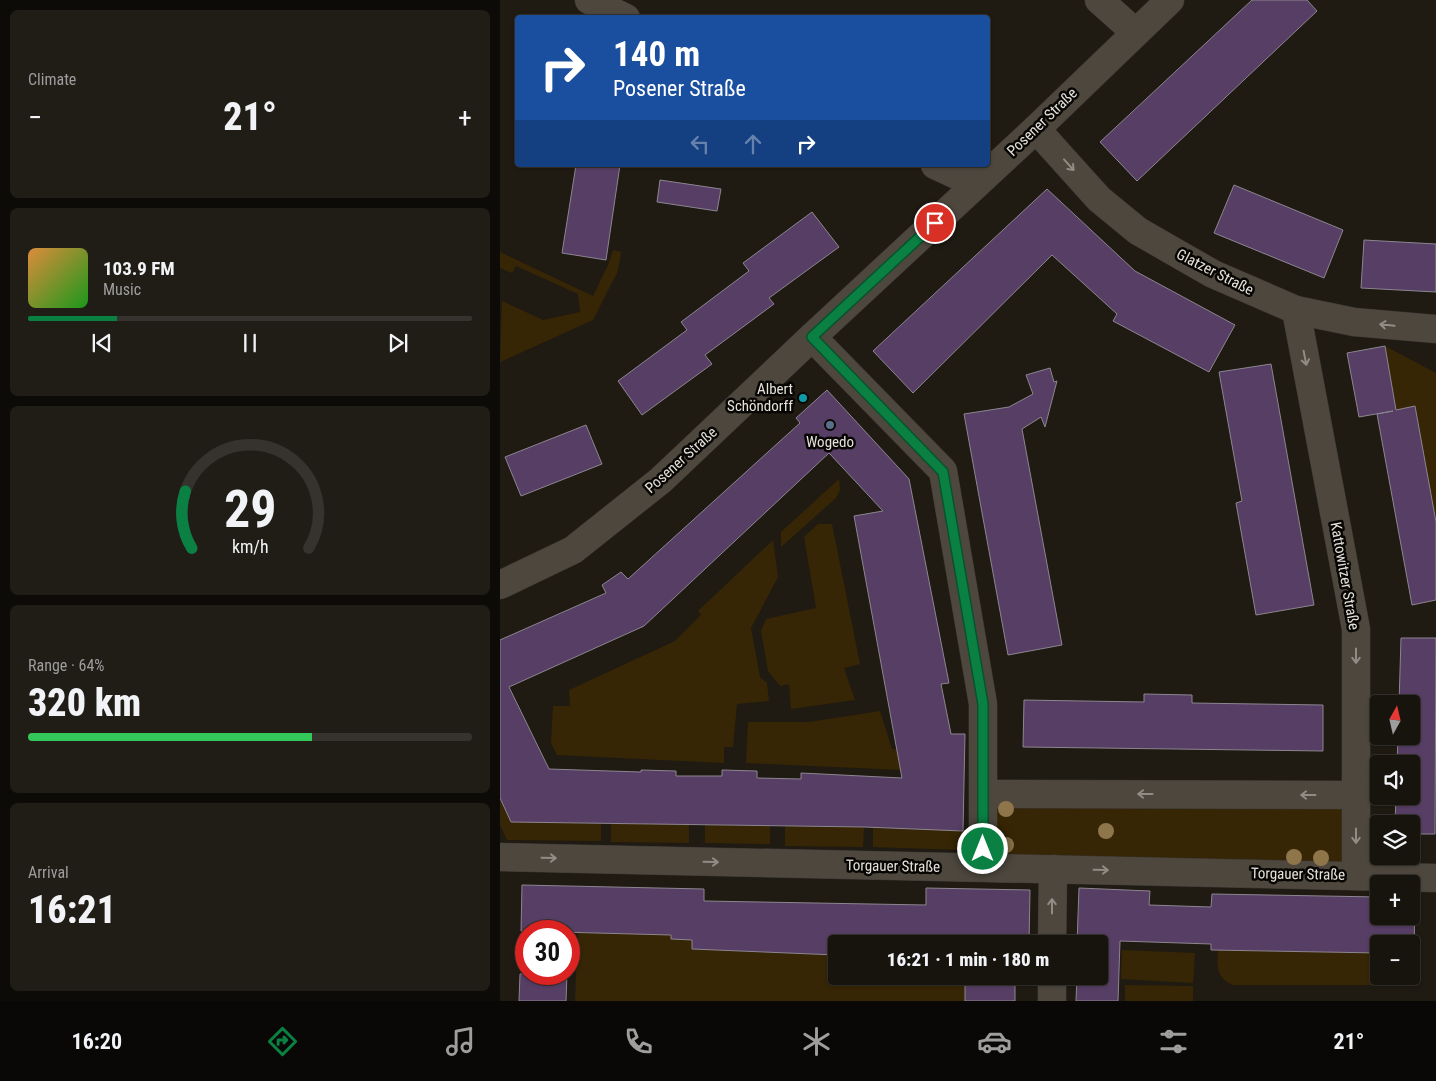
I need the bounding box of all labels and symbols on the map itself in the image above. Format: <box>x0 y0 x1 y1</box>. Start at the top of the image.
street label: Posener Straße <box>1003 84 1081 160</box>
one-way arrow <box>1063 159 1075 172</box>
pin <box>914 202 956 244</box>
street label: Glatzer Straße <box>1173 245 1257 299</box>
one-way arrow <box>1380 320 1396 330</box>
one-way arrow <box>1301 349 1311 365</box>
place label: Albert Schöndorff <box>727 380 793 415</box>
marker: Albert Schöndorff <box>797 392 809 404</box>
marker: Wogedo <box>824 419 836 431</box>
street label: Posener Straße <box>641 423 721 497</box>
place label: Wogedo <box>806 433 854 451</box>
street label: Kattowitzer Straße <box>1327 521 1363 631</box>
one-way arrow <box>1351 647 1361 663</box>
north arrow <box>1370 695 1420 745</box>
one-way arrow <box>1138 789 1154 799</box>
one-way arrow <box>1300 790 1316 800</box>
position arrow <box>956 822 1008 874</box>
one-way arrow <box>1351 827 1361 843</box>
one-way arrow <box>540 853 556 863</box>
street label: Torgauer Straße <box>846 856 940 876</box>
one-way arrow <box>702 857 719 867</box>
street label: Torgauer Straße <box>1251 864 1345 884</box>
one-way arrow <box>1093 865 1109 875</box>
one-way arrow <box>1048 899 1057 915</box>
speed limit sign: 30 <box>515 920 580 985</box>

